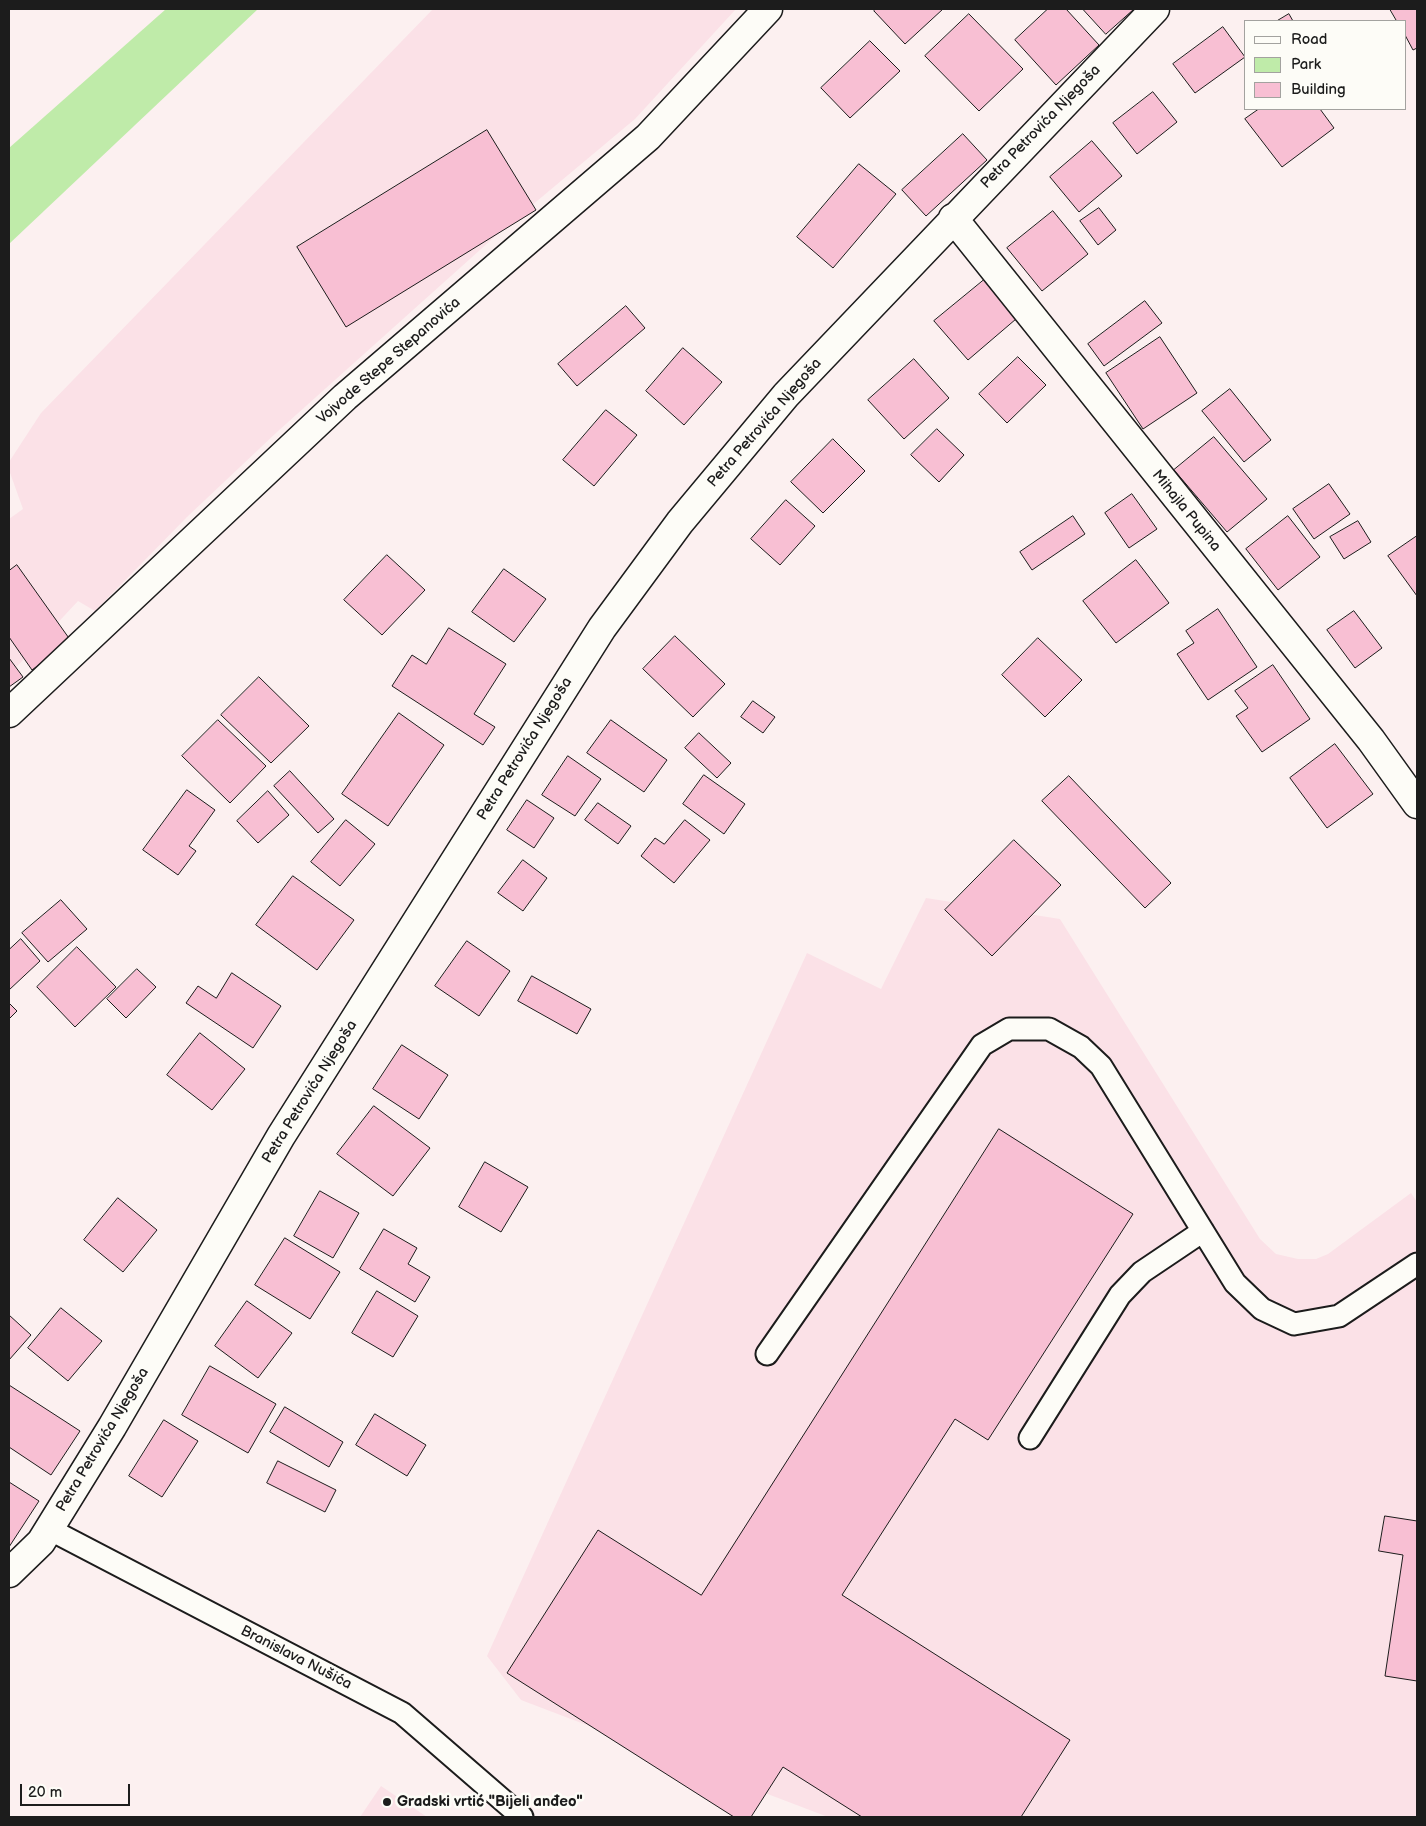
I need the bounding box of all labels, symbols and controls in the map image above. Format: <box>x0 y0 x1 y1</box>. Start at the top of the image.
legend <box>1244 20 1406 110</box>
text: Road <box>1291 30 1327 49</box>
text: Park <box>1291 55 1321 74</box>
street label: Petra Petrovića Njegoša <box>977 61 1105 193</box>
text: Building <box>1291 80 1346 99</box>
street label: Vojvode Stepe Stepanovića <box>314 294 464 428</box>
street label: Petra Petrovića Njegoša <box>704 355 826 491</box>
street label: Mihajla Pupina <box>1148 467 1224 555</box>
street label: Petra Petrovića Njegoša <box>474 674 576 824</box>
street label: Petra Petrovića Njegoša <box>259 1017 361 1167</box>
street label: Petra Petrovića Njegoša <box>53 1365 153 1515</box>
street label: Branislava Nušića <box>237 1622 355 1694</box>
scale bar <box>22 1774 132 1806</box>
text: 20 m <box>28 1783 62 1802</box>
place label: Gradski vrtić "Bijeli anđeo" <box>397 1793 583 1811</box>
marker: Gradski vrtić "Bijeli anđeo" <box>381 1796 393 1808</box>

